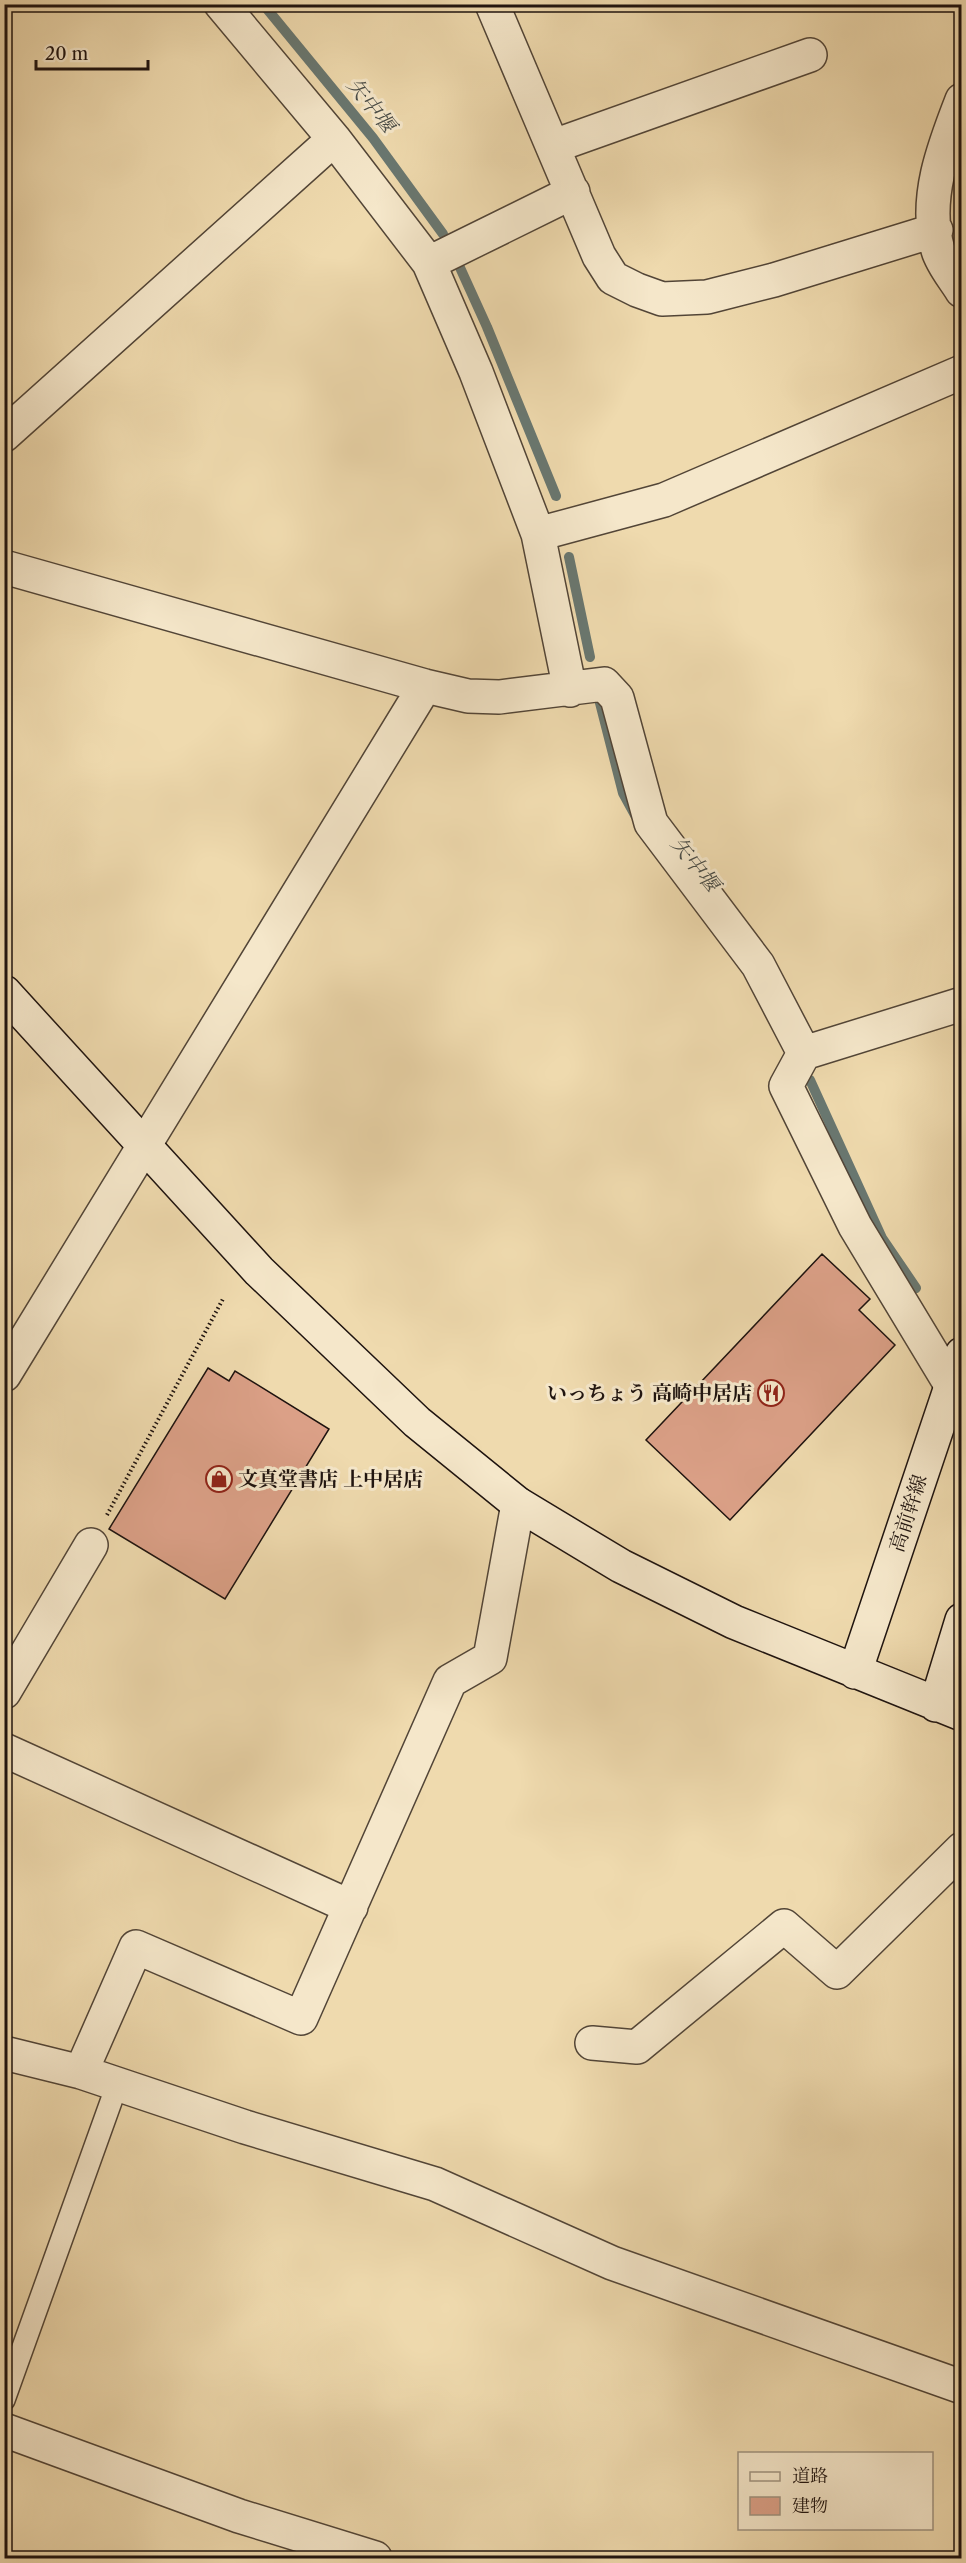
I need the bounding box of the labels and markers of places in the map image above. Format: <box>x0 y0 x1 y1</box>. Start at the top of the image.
restaurant icon: いっちょう 高崎中居店 <box>756 1378 786 1408</box>
place label: いっちょう 高崎中居店 <box>547 1381 752 1405</box>
shop icon: 文真堂書店 上中居店 <box>204 1464 234 1494</box>
place label: 文真堂書店 上中居店 <box>238 1467 423 1491</box>

